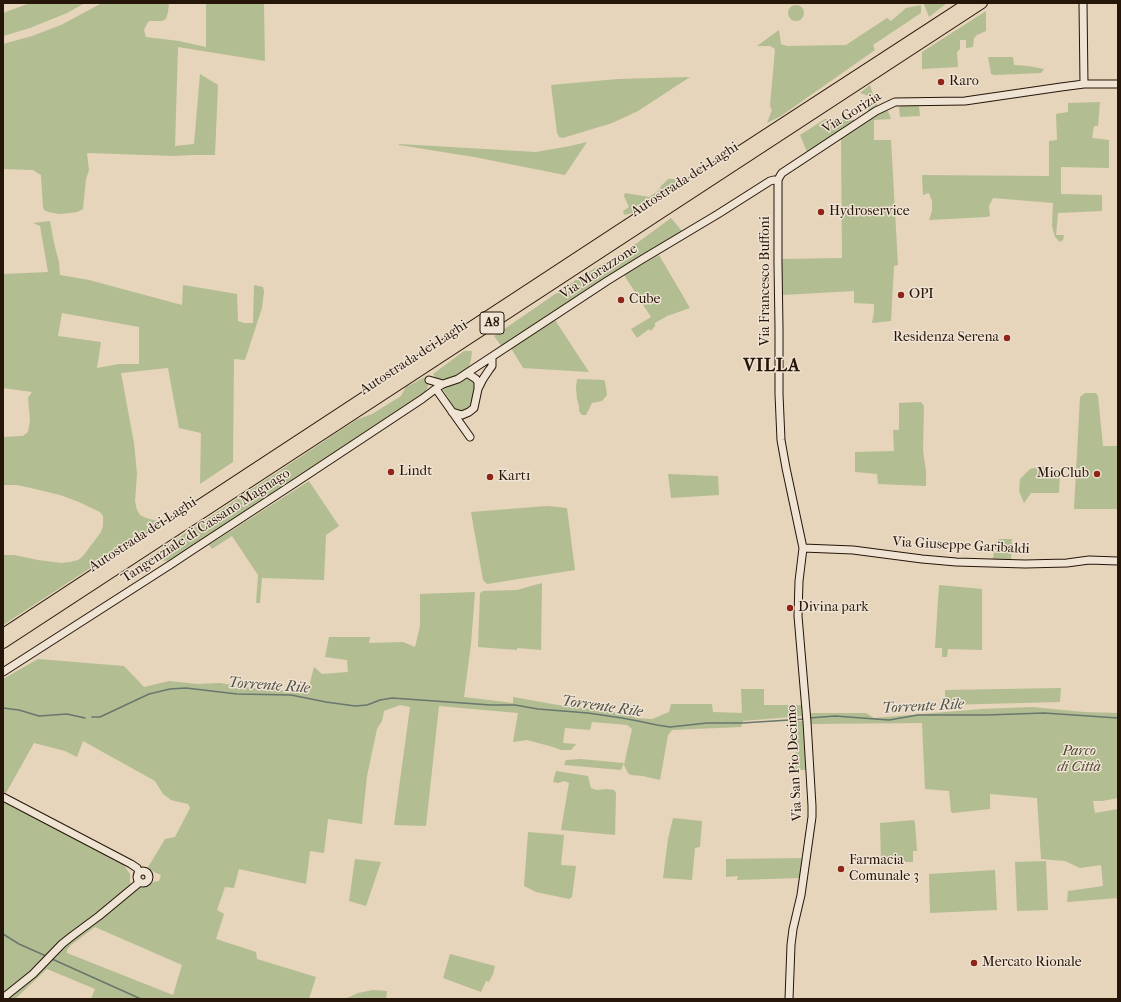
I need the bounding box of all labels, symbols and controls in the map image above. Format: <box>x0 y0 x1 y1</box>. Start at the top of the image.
place label: Raro <box>949 74 979 90</box>
marker: Raro <box>936 77 946 87</box>
street label: Via Gorizia <box>819 88 885 138</box>
street label: Autostrada dei Laghi <box>628 139 742 221</box>
place label: Hydroservice <box>829 204 910 220</box>
marker: Hydroservice <box>816 207 826 217</box>
street label: Via Francesco Buffoni <box>758 216 774 346</box>
street label: Via Morazzone <box>557 241 641 303</box>
place label: OPI <box>909 287 934 303</box>
marker: OPI <box>896 290 906 300</box>
place label: Cube <box>629 292 661 308</box>
marker: Cube <box>616 295 626 305</box>
road number: A8 <box>480 312 504 334</box>
street label: Autostrada dei Laghi <box>357 317 471 399</box>
place label: Residenza Serena <box>893 330 999 346</box>
marker: Residenza Serena <box>1002 333 1012 343</box>
district label: VILLA <box>743 356 801 378</box>
place label: Lindt <box>399 464 432 480</box>
street label: Tangenziale di Cassano Magnago <box>119 465 293 587</box>
place label: MioClub <box>1037 466 1089 482</box>
marker: Lindt <box>386 467 396 477</box>
place label: Kart1 <box>498 469 531 485</box>
marker: MioClub <box>1092 469 1102 479</box>
marker: Kart1 <box>485 472 495 482</box>
street label: Autostrada dei Laghi <box>86 494 200 576</box>
street label: Via Giuseppe Garibaldi <box>892 534 1030 558</box>
place label: Divina park <box>798 600 868 616</box>
marker: Divina park <box>785 603 795 613</box>
water label: Torrente Rile <box>228 674 310 698</box>
water label: Torrente Rile <box>560 692 644 722</box>
water label: Torrente Rile <box>882 696 964 718</box>
street label: Via San Pio Decimo <box>784 704 806 822</box>
park label: Parco di Città <box>1057 744 1101 776</box>
place label: Farmacia Comunale 3 <box>849 853 919 886</box>
marker: Farmacia Comunale 3 <box>836 864 846 874</box>
place label: Mercato Rionale <box>982 955 1082 971</box>
marker: Mercato Rionale <box>969 958 979 968</box>

